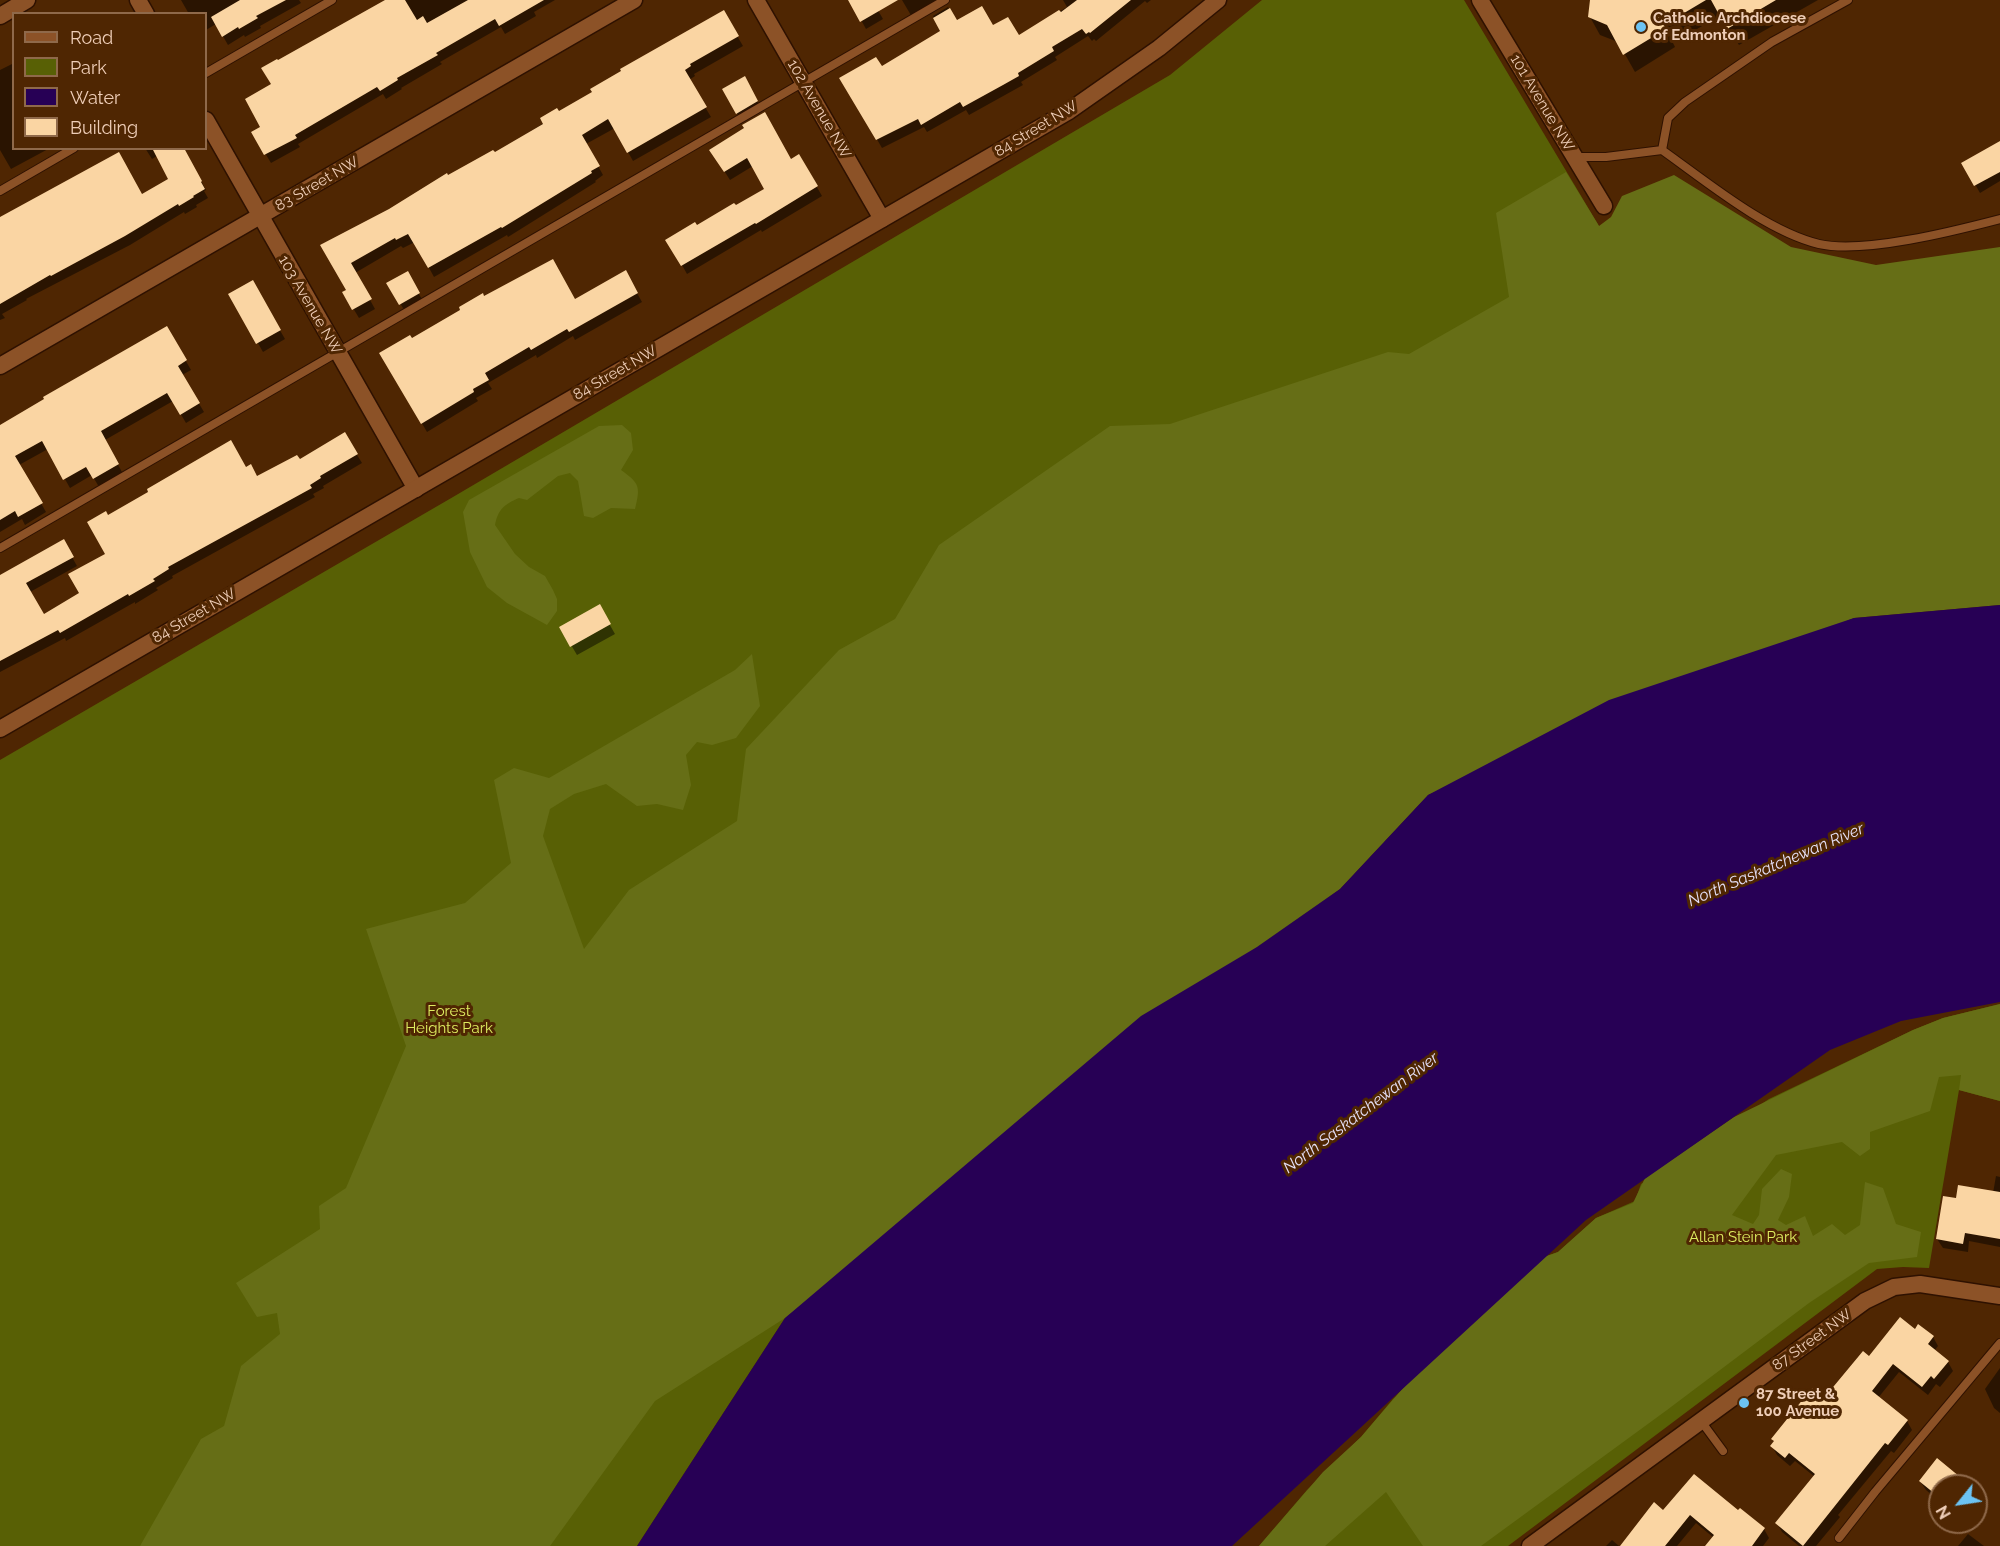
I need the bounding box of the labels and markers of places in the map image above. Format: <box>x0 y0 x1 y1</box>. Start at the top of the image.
place label: Catholic Archdiocese of Edmonton <box>1653 9 1806 44</box>
marker: Catholic Archdiocese of Edmonton <box>1634 20 1648 34</box>
place label: 87 Street & 100 Avenue <box>1756 1385 1839 1420</box>
marker: 87 Street & 100 Avenue <box>1737 1396 1751 1410</box>

